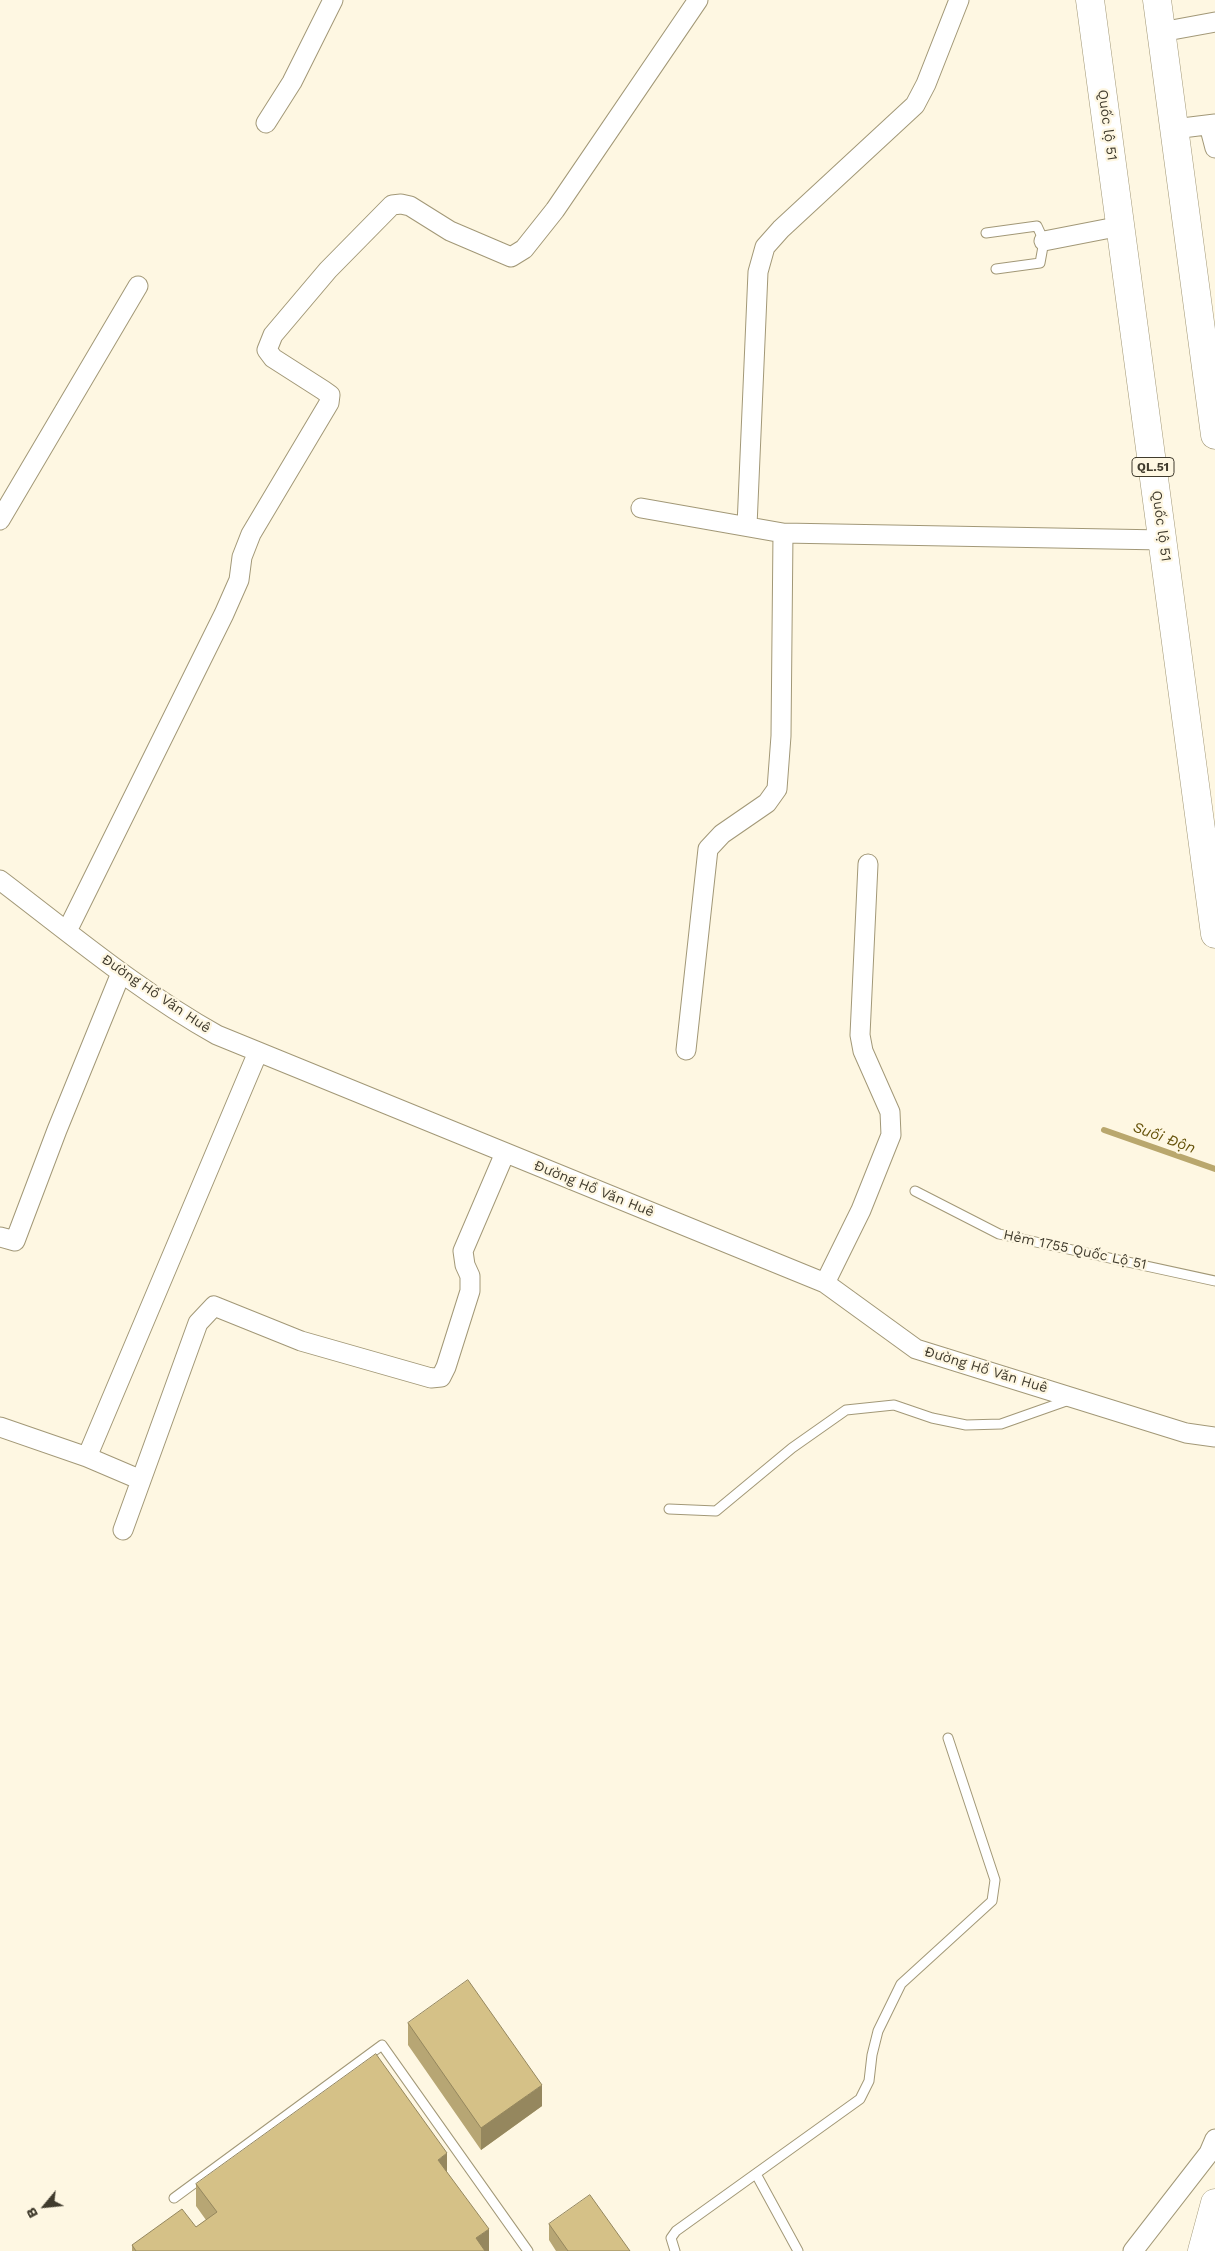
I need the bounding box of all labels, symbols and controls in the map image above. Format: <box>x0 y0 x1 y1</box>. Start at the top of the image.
street label: Quốc lộ 51 <box>1094 89 1120 161</box>
road number: QL.51 <box>1132 458 1174 477</box>
street label: Quốc lộ 51 <box>1148 490 1174 562</box>
street label: Đường Hồ Văn Huê <box>98 951 214 1037</box>
water label: Suối Độn <box>1130 1118 1198 1158</box>
street label: Đường Hồ Văn Huê <box>531 1157 657 1221</box>
street label: Hẻm 1755 Quốc Lộ 51 <box>1002 1227 1148 1273</box>
street label: Đường Hồ Văn Huê <box>922 1343 1050 1397</box>
north arrow <box>20 2181 70 2231</box>
text: B <box>22 2205 41 2221</box>

